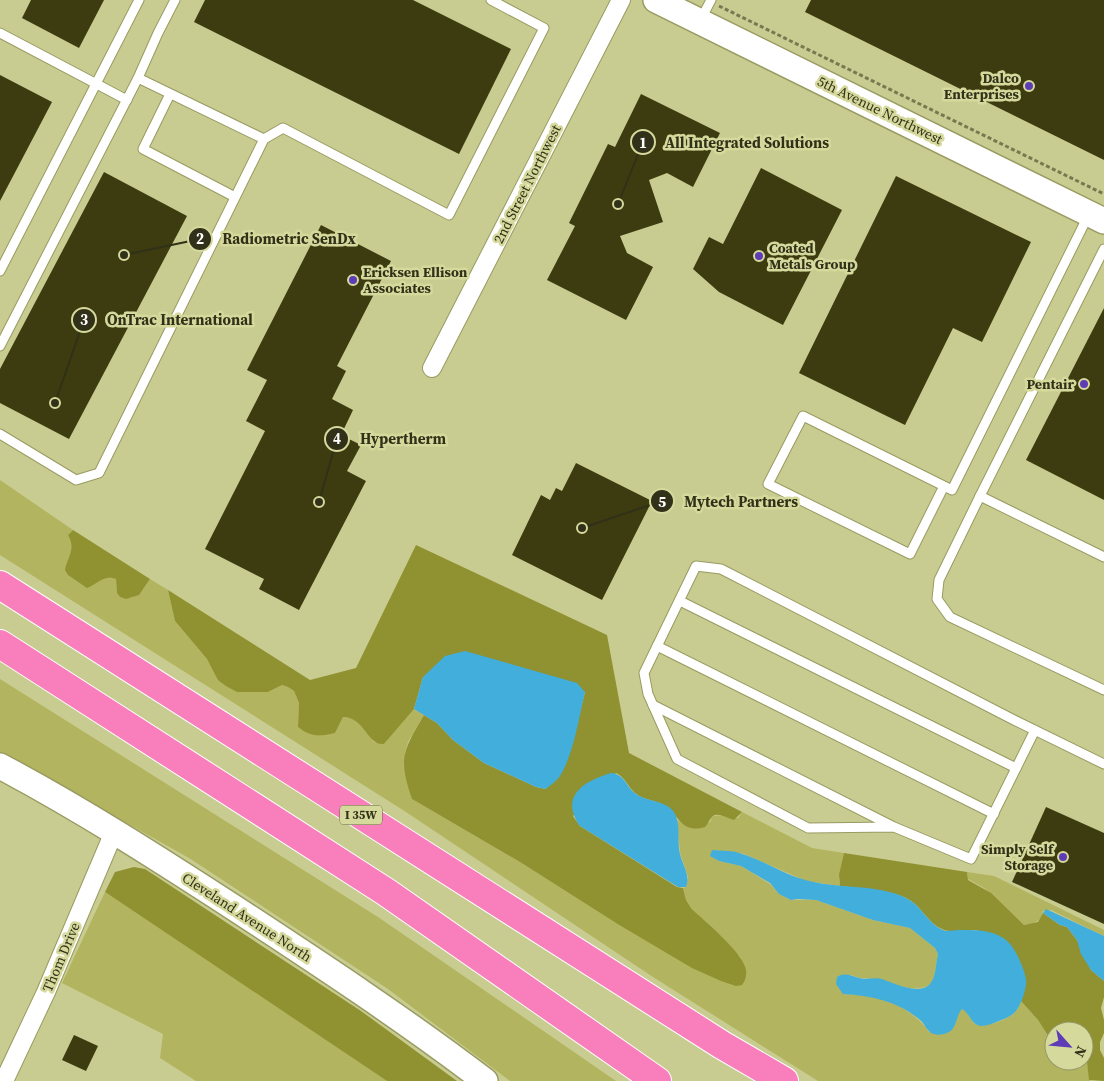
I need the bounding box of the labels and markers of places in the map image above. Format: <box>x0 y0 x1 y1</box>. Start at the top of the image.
place label: Dalco Enterprises <box>944 68 1020 104</box>
marker: Dalco Enterprises <box>1023 80 1035 92</box>
callout: All Integrated Solutions <box>630 127 839 157</box>
callout: Radiometric SenDx <box>187 224 366 254</box>
place label: Coated Metals Group <box>769 238 856 274</box>
marker: Coated Metals Group <box>753 250 765 262</box>
place label: Ericksen Ellison Associates <box>363 262 468 298</box>
marker: Ericksen Ellison Associates <box>347 274 359 286</box>
callout: OnTrac International <box>72 305 263 335</box>
place label: Pentair <box>1026 374 1074 394</box>
marker: Pentair <box>1078 378 1090 390</box>
callout: Hypertherm <box>325 424 456 454</box>
callout: Mytech Partners <box>649 486 808 516</box>
place label: Simply Self Storage <box>981 839 1055 875</box>
marker: Simply Self Storage <box>1057 851 1069 863</box>

